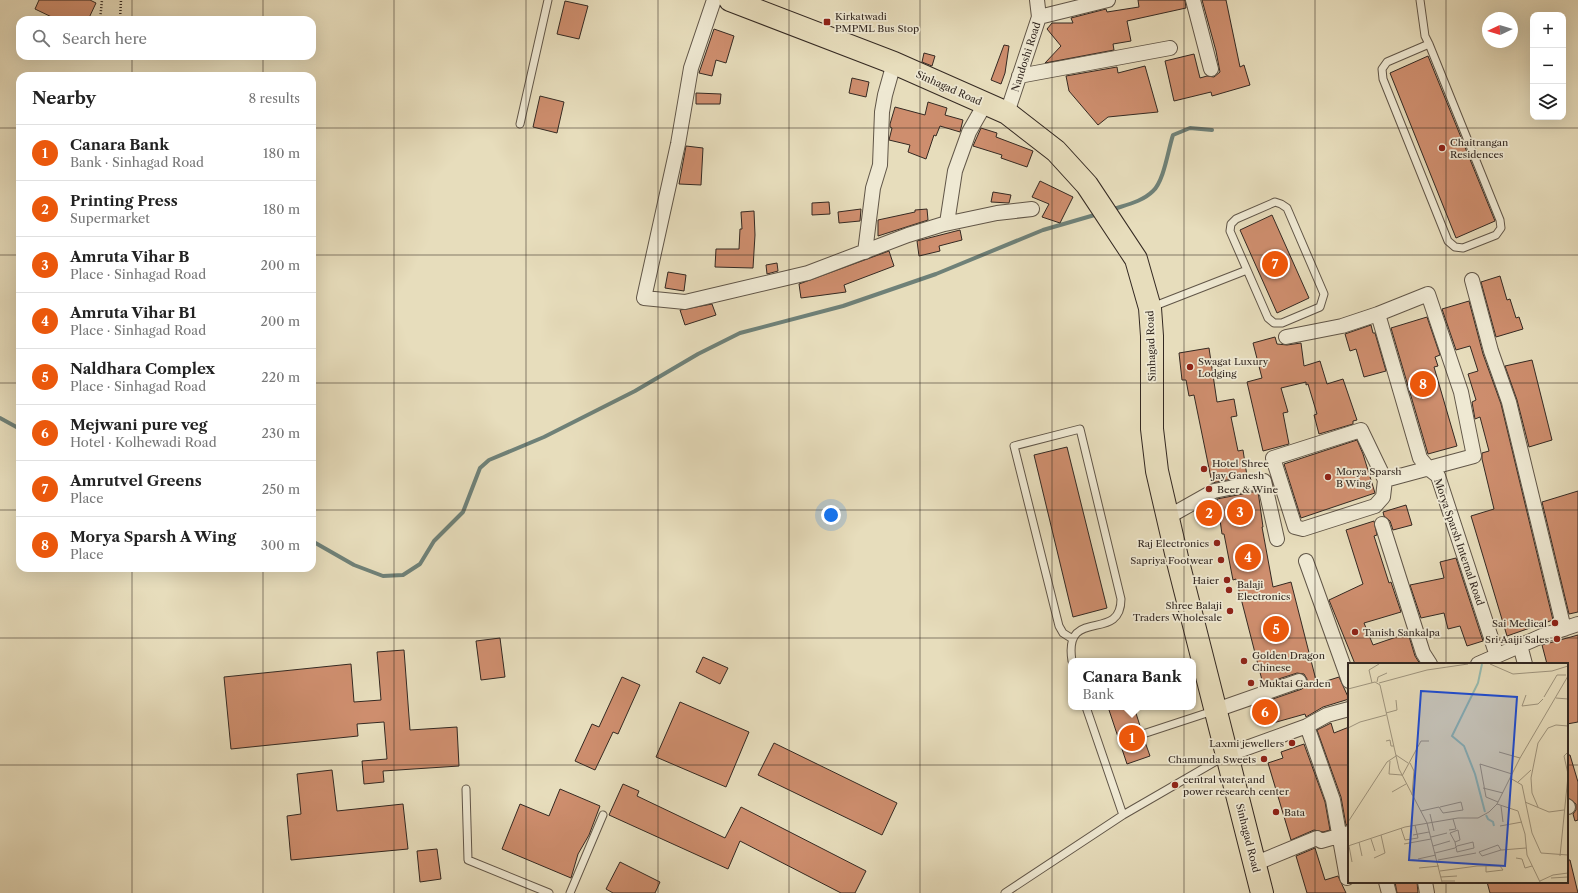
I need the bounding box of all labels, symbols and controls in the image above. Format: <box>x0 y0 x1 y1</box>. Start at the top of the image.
place label: Kirkatwadi PMPML Bus Stop <box>835 10 919 35</box>
north arrow <box>1482 12 1518 48</box>
map controls <box>1530 12 1566 120</box>
button: + <box>1530 12 1566 48</box>
search box <box>16 16 316 60</box>
marker: Kirkatwadi PMPML Bus Stop <box>822 17 832 27</box>
street label: Nandoshi Road <box>1009 20 1043 94</box>
icon: search <box>30 27 52 49</box>
text: Search here <box>62 29 147 48</box>
button: − <box>1530 48 1566 84</box>
street label: Sinhagad Road <box>914 68 984 108</box>
button: layers <box>1530 84 1566 120</box>
text: Nearby <box>32 88 96 108</box>
text: 8 results <box>248 90 300 106</box>
text: Canara Bank <box>70 135 169 154</box>
place label: Chaitrangan Residences <box>1450 136 1509 161</box>
marker: Chaitrangan Residences <box>1437 143 1447 153</box>
text: 1 <box>42 145 48 161</box>
text: 180 m <box>263 145 300 161</box>
text: Bank · Sinhagad Road <box>70 154 204 170</box>
text: Printing Press <box>70 191 178 210</box>
text: 2 <box>41 201 49 217</box>
text: 180 m <box>263 201 300 217</box>
text: Supermarket <box>70 210 150 226</box>
text: Amruta Vihar B <box>70 247 189 266</box>
pin: 7 <box>1262 249 1288 279</box>
text: 3 <box>41 257 49 273</box>
text: 200 m <box>260 257 300 273</box>
text: Place · Sinhagad Road <box>70 266 206 282</box>
text: Amruta Vihar B1 <box>70 303 196 322</box>
street label: Sinhagad Road <box>1143 310 1159 382</box>
text: 4 <box>41 313 49 329</box>
text: 200 m <box>260 313 300 329</box>
text: Place · Sinhagad Road <box>70 322 206 338</box>
place label: Swagat Luxury Lodging <box>1198 355 1269 380</box>
text: Naldhara Complex <box>70 359 215 378</box>
marker: Swagat Luxury Lodging <box>1185 362 1195 372</box>
text: 5 <box>41 369 49 385</box>
text: 220 m <box>261 369 300 385</box>
pin: 8 <box>1410 369 1436 399</box>
text: Place · Sinhagad Road <box>70 378 206 394</box>
text: Mejwani pure veg <box>70 415 207 434</box>
text: 6 <box>41 425 49 441</box>
text: 230 m <box>262 425 300 441</box>
text: Hotel · Kolhewadi Road <box>70 434 217 450</box>
place label: Hotel Shree Jay Ganesh <box>1210 457 1269 482</box>
marker: Hotel Shree Jay Ganesh <box>1199 464 1209 474</box>
place label: Morya Sparsh B Wing <box>1336 465 1402 490</box>
text: Amrutvel Greens <box>70 471 202 490</box>
marker: Morya Sparsh B Wing <box>1323 472 1333 482</box>
street label: Morya Sparsh Internal Road <box>1431 477 1487 607</box>
text: 7 <box>42 481 48 497</box>
text: 250 m <box>262 481 300 497</box>
place label: Beer & Wine <box>1217 483 1278 496</box>
marker: Beer & Wine <box>1204 484 1214 494</box>
text: Place <box>70 490 103 506</box>
pin: 3 <box>1227 497 1253 527</box>
pin: 2 <box>1196 498 1222 528</box>
your location <box>821 505 841 525</box>
text: Morya Sparsh A Wing <box>70 527 236 546</box>
text: 8 <box>41 537 49 553</box>
text: 300 m <box>261 537 300 553</box>
place label: Raj Electronics <box>1138 537 1209 550</box>
marker: Raj Electronics <box>1212 538 1222 548</box>
pin: 4 <box>1235 542 1261 572</box>
text: Place <box>70 546 103 562</box>
place label: Sapriya Footwear <box>1130 554 1214 567</box>
marker: Sapriya Footwear <box>1216 555 1226 565</box>
place label: Haier <box>1192 574 1220 587</box>
marker: Haier <box>1222 575 1232 585</box>
place label: Balaji Electronics <box>1237 578 1290 603</box>
marker: Balaji Electronics <box>1224 585 1234 595</box>
place label: Shree Balaji Traders Wholesale <box>1133 599 1222 624</box>
marker: Shree Balaji Traders Wholesale <box>1225 606 1235 616</box>
pin: 5 <box>1263 614 1289 644</box>
place label: Sai Medical <box>1492 617 1547 630</box>
marker: Sai Medical <box>1550 618 1560 628</box>
place label: Tanish Sankalpa <box>1363 626 1441 639</box>
marker: Tanish Sankalpa <box>1350 627 1360 637</box>
place label: Sri Aaiji Sales <box>1485 633 1549 646</box>
marker: Sri Aaiji Sales <box>1552 634 1562 644</box>
place label: Golden Dragon Chinese <box>1252 649 1326 674</box>
marker: Golden Dragon Chinese <box>1239 656 1249 666</box>
popup <box>1068 658 1196 710</box>
inset map <box>1348 663 1568 883</box>
text: Canara Bank <box>1082 667 1182 686</box>
place label: Muktai Garden <box>1259 677 1331 690</box>
marker: Muktai Garden <box>1246 678 1256 688</box>
text: Bank <box>1082 686 1114 702</box>
pin: 6 <box>1252 697 1278 727</box>
pin: 1 <box>1119 723 1145 753</box>
place label: Laxmi jewellers <box>1209 737 1284 750</box>
marker: Laxmi jewellers <box>1287 738 1297 748</box>
place label: Chamunda Sweets <box>1168 753 1256 766</box>
marker: Chamunda Sweets <box>1259 754 1269 764</box>
place label: central water and power research center <box>1183 773 1290 798</box>
marker: central water and power research center <box>1170 780 1180 790</box>
street label: Sinhagad Road <box>1233 802 1263 874</box>
place label: Bata <box>1284 806 1306 819</box>
marker: Bata <box>1271 807 1281 817</box>

